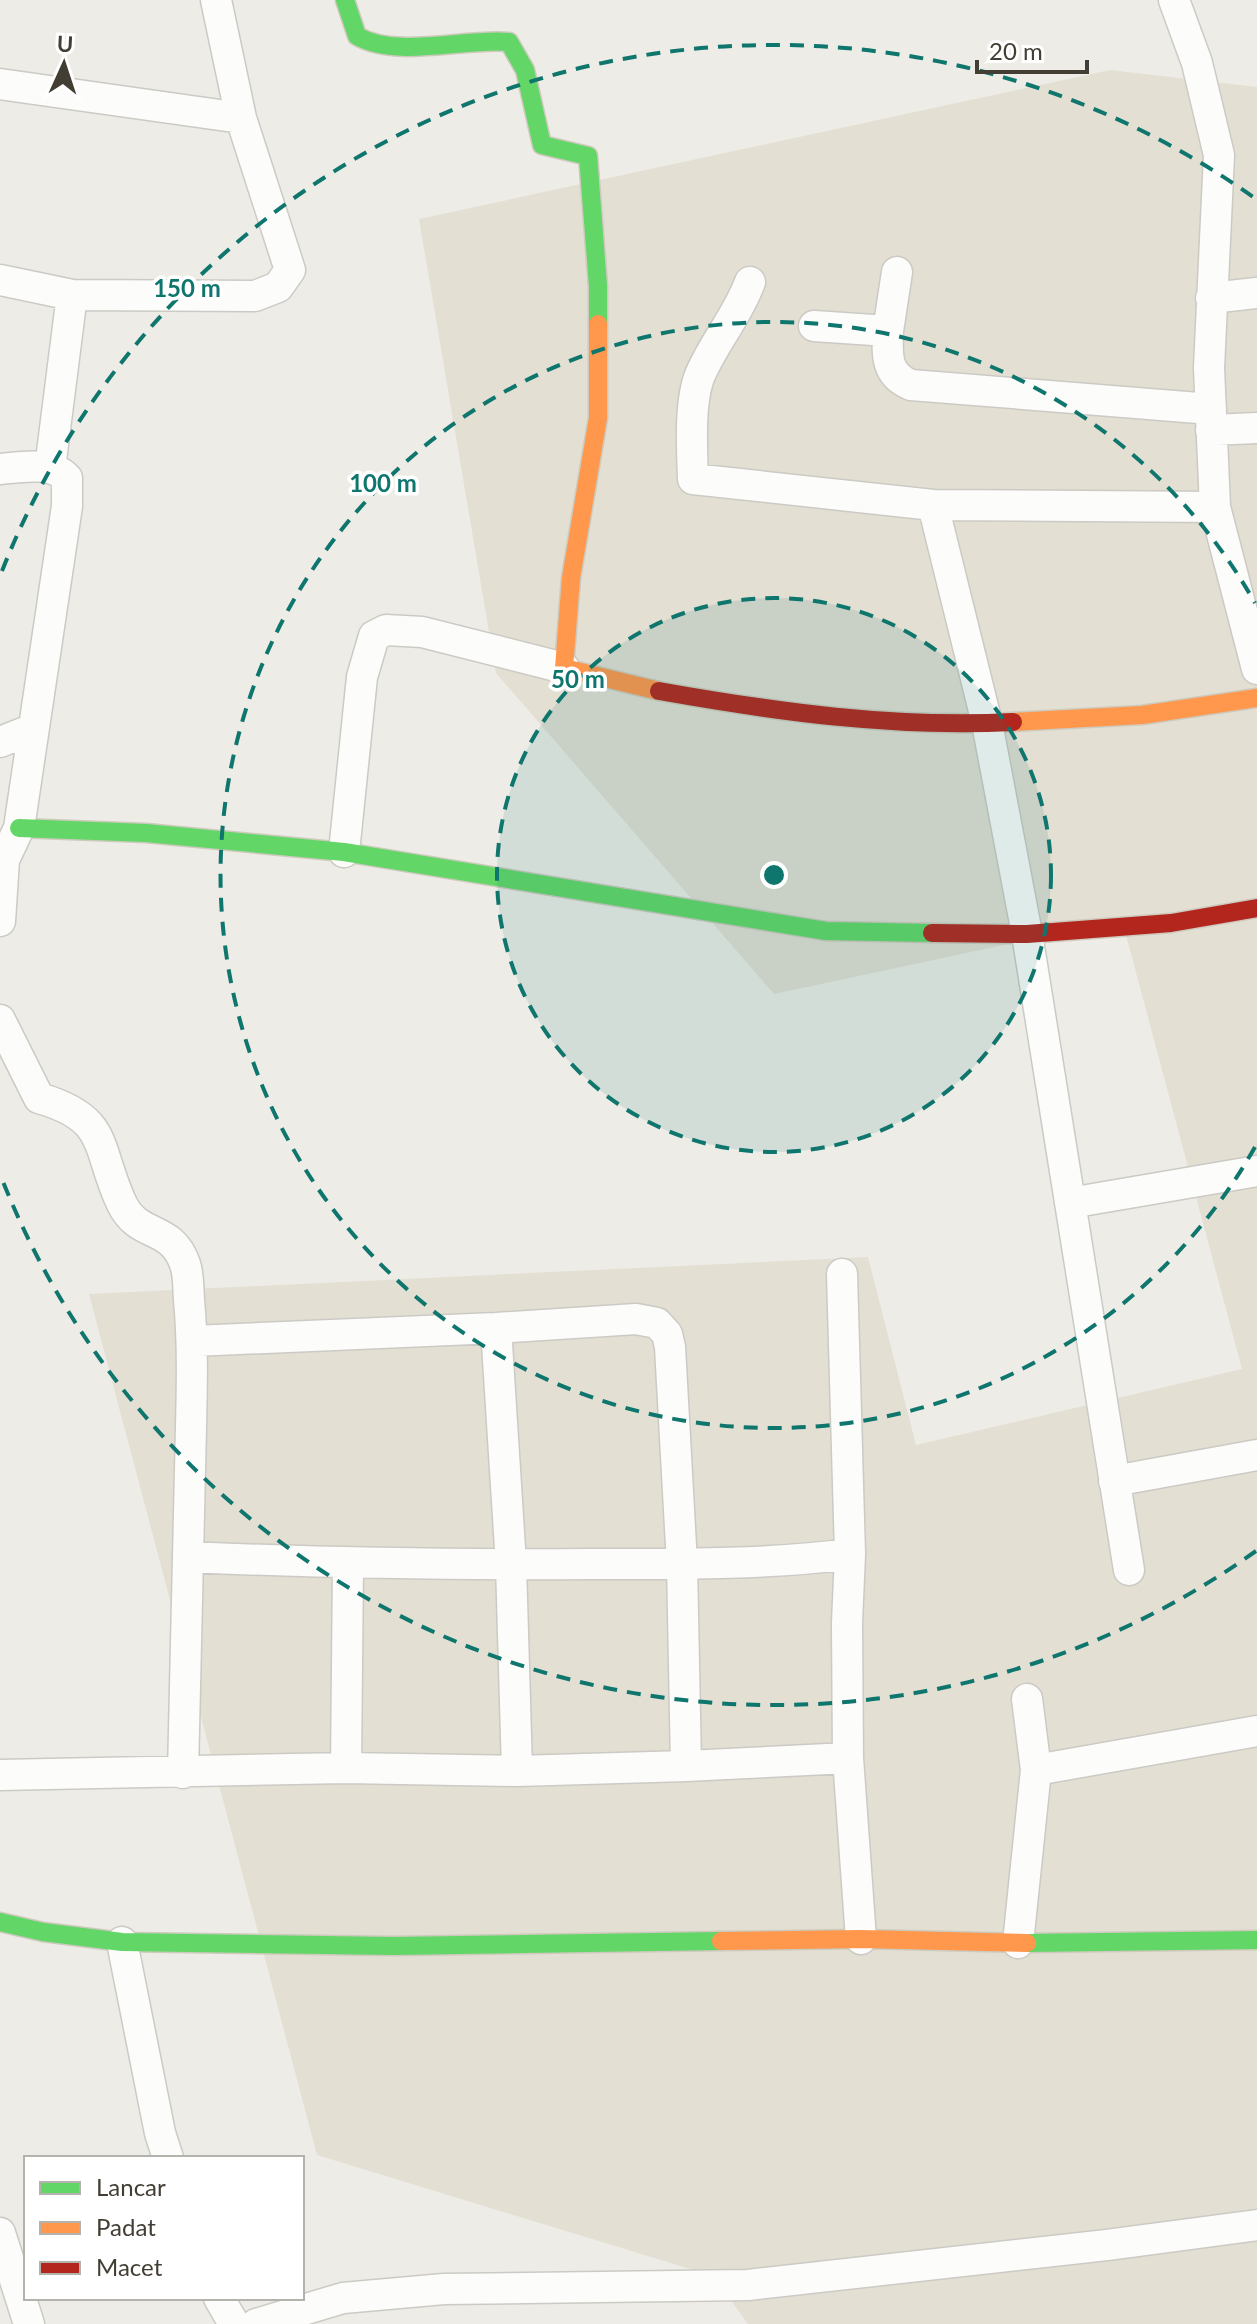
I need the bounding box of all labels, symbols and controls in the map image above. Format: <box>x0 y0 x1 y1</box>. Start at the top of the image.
north arrow <box>24 24 104 104</box>
scale bar <box>977 24 1087 74</box>
text: U <box>56 30 74 57</box>
text: 20 m <box>989 36 1043 65</box>
text: 150 m <box>153 273 221 302</box>
text: 100 m <box>349 468 417 497</box>
text: 50 m <box>551 664 605 693</box>
centre of rings <box>760 861 788 889</box>
legend <box>24 2156 304 2300</box>
text: Lancar <box>96 2172 166 2201</box>
text: Padat <box>96 2212 156 2241</box>
text: Macet <box>96 2252 163 2281</box>

